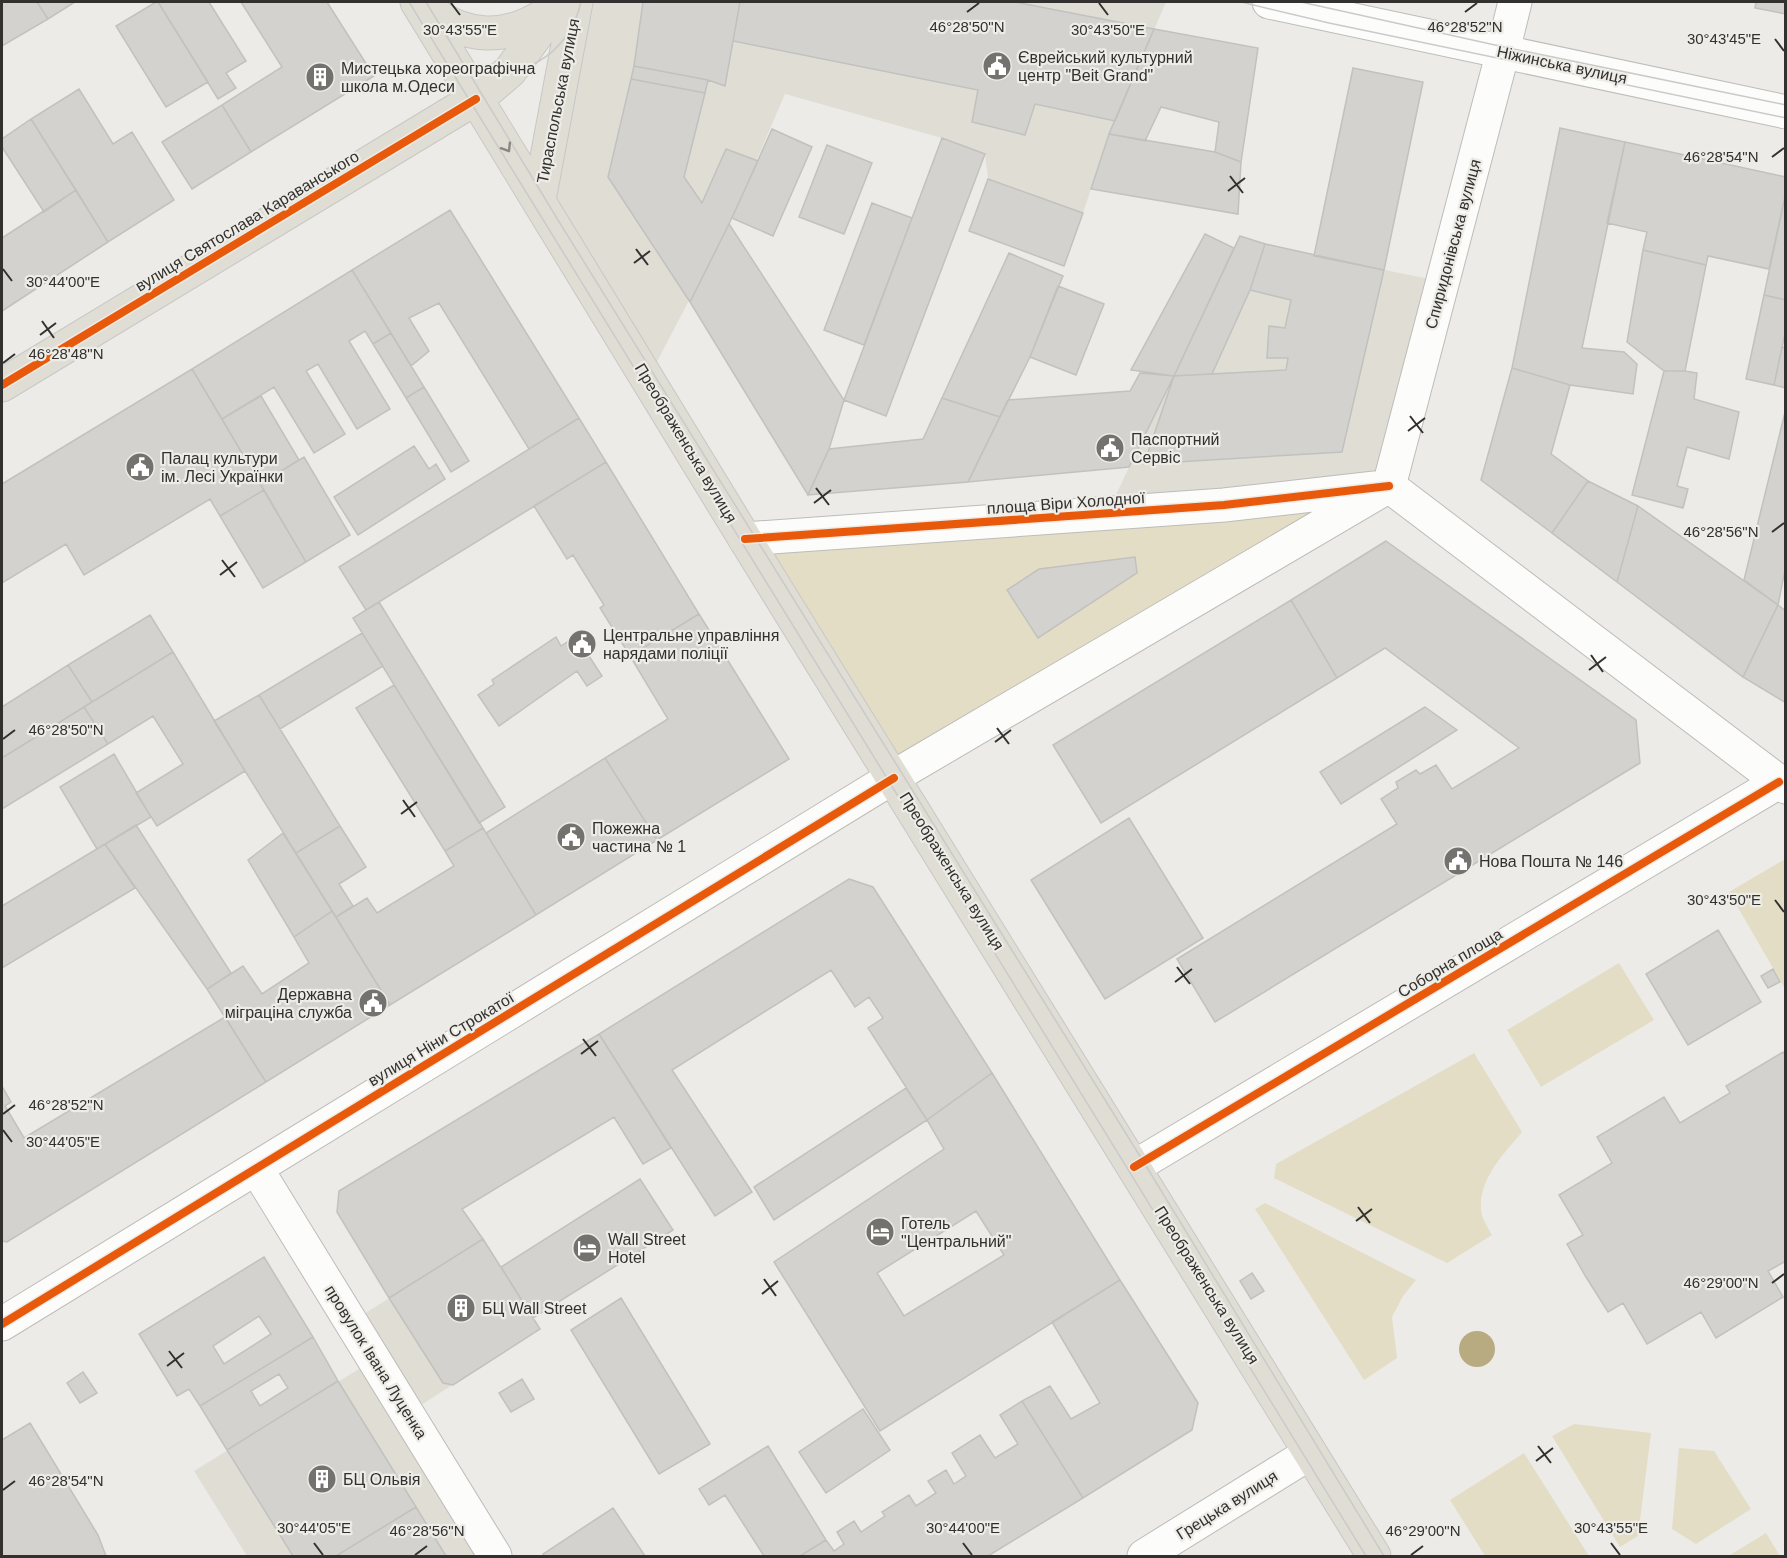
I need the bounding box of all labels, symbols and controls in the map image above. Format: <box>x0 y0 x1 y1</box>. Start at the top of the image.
street label: Тираспольська вулиця <box>534 17 582 185</box>
text: 46°28'50"N <box>929 18 1005 35</box>
text: 46°28'52"N <box>1427 18 1503 35</box>
text: 30°43'55"E <box>423 21 497 38</box>
text: 30°43'50"E <box>1071 21 1145 38</box>
text: 30°43'45"E <box>1687 30 1761 47</box>
street label: Ніжинська вулиця <box>1495 43 1629 87</box>
place label: Єврейський культурний центр "Beit Grand" <box>1018 49 1193 84</box>
public building icon: Єврейський культурний центр "Beit Grand" <box>981 50 1013 82</box>
place label: Мистецька хореографічна школа м.Одеси <box>341 60 535 95</box>
building icon: Мистецька хореографічна школа м.Одеси <box>304 61 336 93</box>
one-way arrow <box>499 142 510 153</box>
street label: вулиця Святослава Караванського <box>132 147 362 295</box>
text: 46°28'54"N <box>1683 148 1759 165</box>
street label: Спиридонівська вулиця <box>1422 157 1484 331</box>
text: 30°44'00"E <box>26 273 100 290</box>
text: 46°28'48"N <box>28 345 104 362</box>
street label: Преображенська вулиця <box>632 360 740 526</box>
place label: Паспортний Сервіс <box>1131 431 1220 466</box>
public building icon: Паспортний Сервіс <box>1094 432 1126 464</box>
place label: Палац культури ім. Лесі Українки <box>161 450 283 485</box>
public building icon: Палац культури ім. Лесі Українки <box>124 451 156 483</box>
street label: площа Віри Холодної <box>986 489 1146 517</box>
text: 46°28'56"N <box>1683 523 1759 540</box>
place label: Центральне управління нарядами поліції <box>603 627 779 662</box>
public building icon: Центральне управління нарядами поліції <box>566 628 598 660</box>
text: 46°28'50"N <box>28 721 104 738</box>
street label: Преображенська вулиця <box>896 789 1008 953</box>
place label: Пожежна частина № 1 <box>592 820 686 855</box>
public building icon: Пожежна частина № 1 <box>555 821 587 853</box>
public building icon: Нова Пошта № 146 <box>1442 845 1474 877</box>
place label: Нова Пошта № 146 <box>1479 853 1623 870</box>
text: 30°43'50"E <box>1687 891 1761 908</box>
street label: Соборна площа <box>1395 925 1505 1001</box>
place label: Державна міграціна служба <box>225 986 352 1021</box>
public building icon: Державна міграціна служба <box>357 987 389 1019</box>
street label: вулиця Ніни Строкатої <box>365 988 517 1089</box>
text: 46°28'52"N <box>28 1096 104 1113</box>
text: 30°44'05"E <box>26 1133 100 1150</box>
street label: Преображенська вулиця <box>1151 1203 1263 1367</box>
place label: Готель "Центральний" <box>901 1215 1011 1250</box>
hotel icon: Готель "Центральний" <box>864 1216 896 1248</box>
place label: Wall Street Hotel <box>608 1231 686 1266</box>
hotel icon: Wall Street Hotel <box>571 1232 603 1264</box>
text: 46°29'00"N <box>1683 1274 1759 1291</box>
street label: провулок Івана Луценка <box>322 1282 430 1442</box>
building icon: БЦ Wall Street <box>445 1292 477 1324</box>
place label: БЦ Wall Street <box>482 1300 587 1317</box>
building icon: БЦ Ольвія <box>306 1463 338 1495</box>
street label: Грецька вулиця <box>1173 1467 1281 1543</box>
place label: БЦ Ольвія <box>343 1471 420 1488</box>
text: 46°28'54"N <box>28 1472 104 1489</box>
text: 30°44'05"E <box>277 1519 351 1536</box>
text: 30°44'00"E <box>926 1519 1000 1536</box>
text: 30°43'55"E <box>1574 1519 1648 1536</box>
text: 46°28'56"N <box>389 1522 465 1539</box>
text: 46°29'00"N <box>1385 1522 1461 1539</box>

